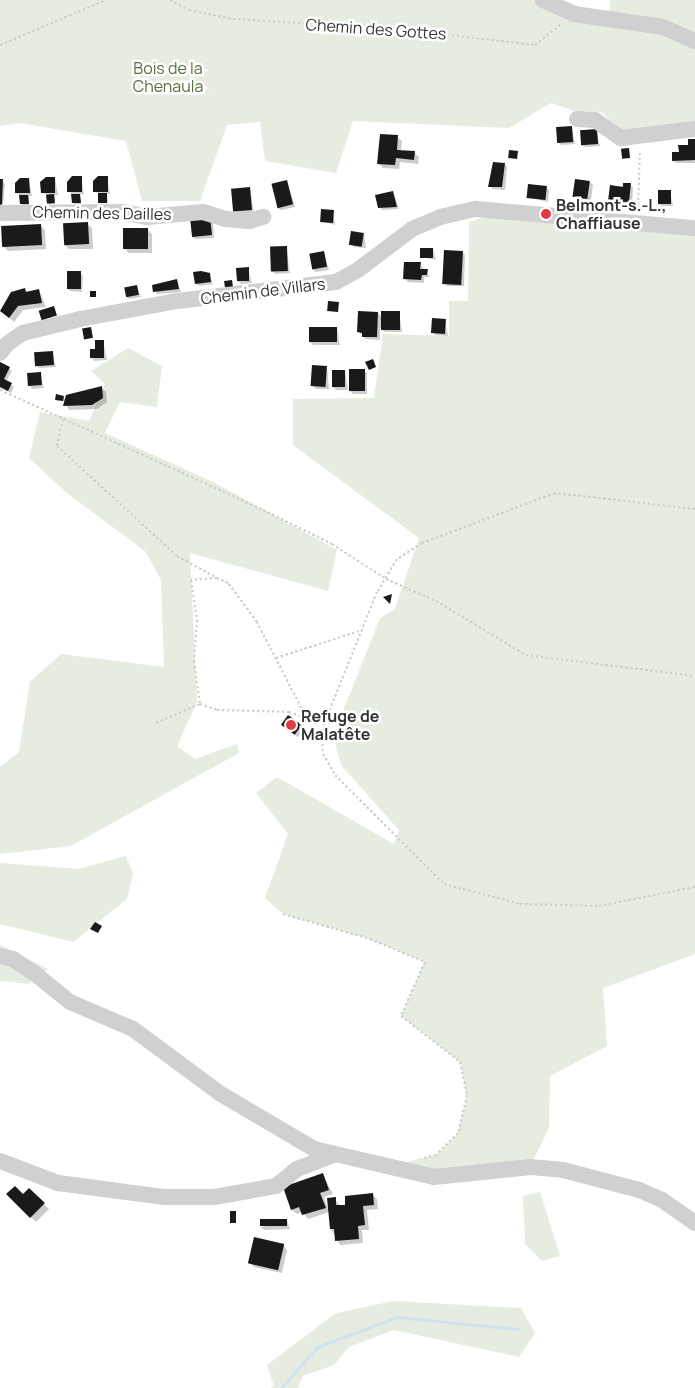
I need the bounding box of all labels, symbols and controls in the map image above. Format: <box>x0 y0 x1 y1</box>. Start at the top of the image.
street label: Chemin des Gottes <box>305 15 447 43</box>
park label: Bois de la Chenaula <box>133 58 203 96</box>
place label: Belmont-s.-L., Chaffiause <box>556 195 666 233</box>
street label: Chemin des Dailles <box>32 202 172 224</box>
marker: Belmont-s.-L., Chaffiause <box>540 208 552 220</box>
street label: Chemin de Villars <box>200 274 326 308</box>
place label: Refuge de Malatête <box>301 706 379 744</box>
marker: Refuge de Malatête <box>285 719 297 731</box>

